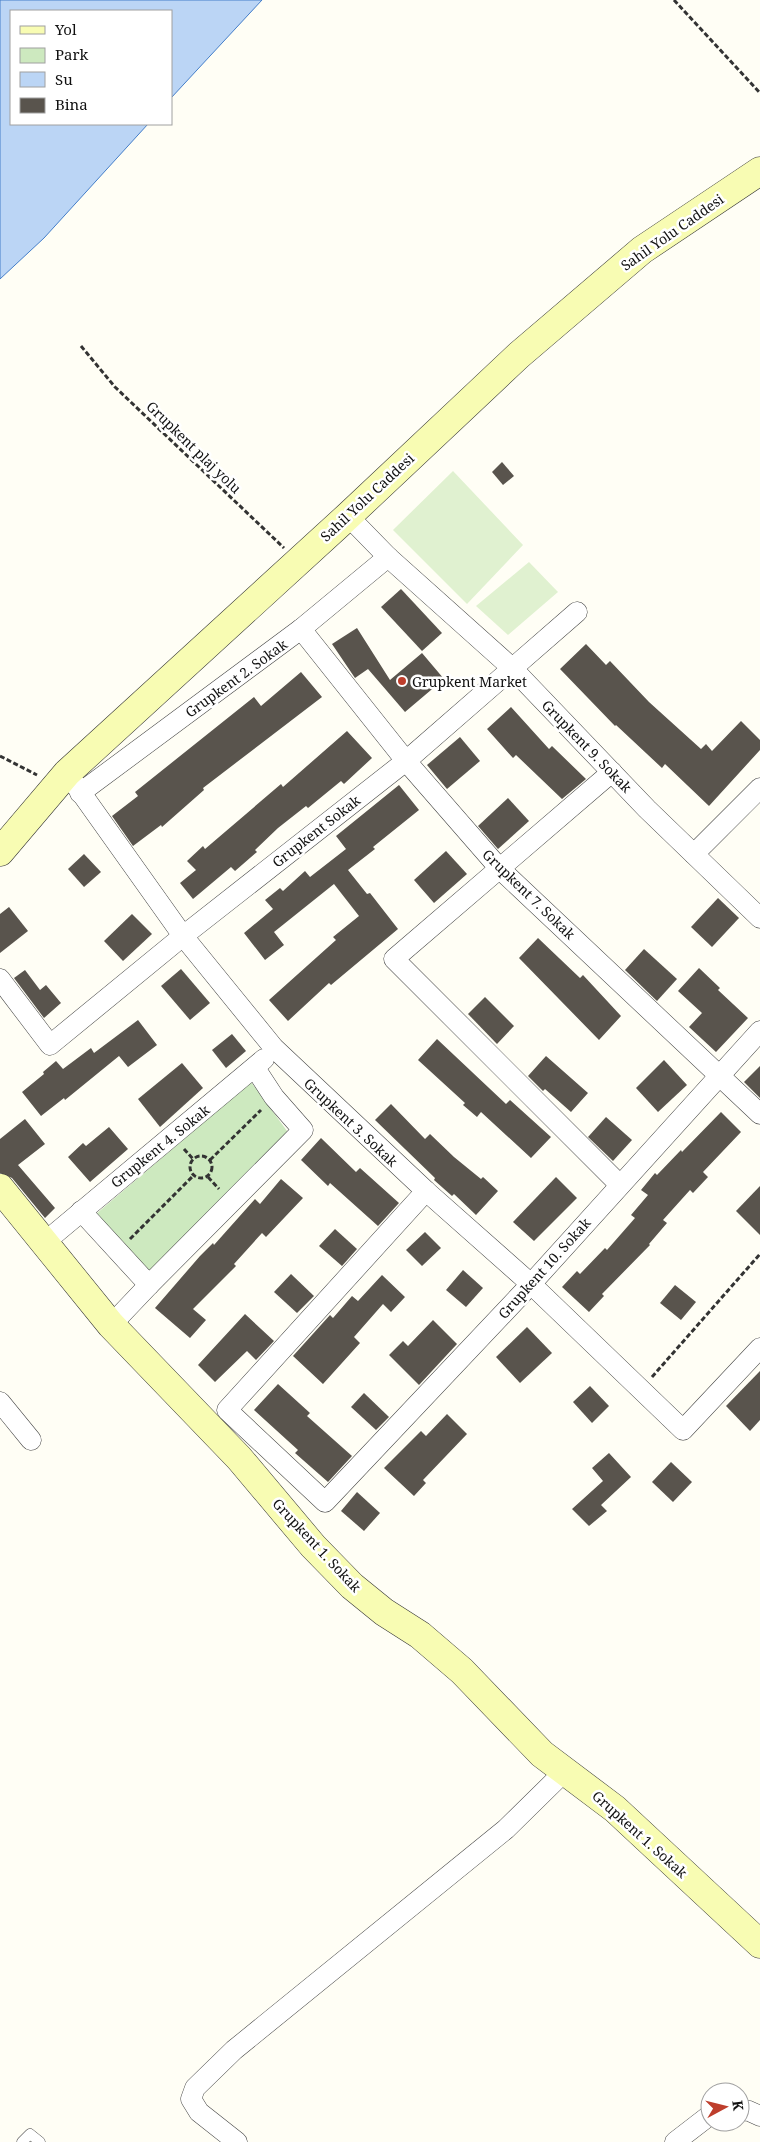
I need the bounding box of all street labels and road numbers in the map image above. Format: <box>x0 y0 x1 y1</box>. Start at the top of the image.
street label: Sahil Yolu Caddesi <box>617 189 728 275</box>
street label: Grupkent plaj yolu <box>142 397 246 497</box>
street label: Sahil Yolu Caddesi <box>316 448 418 545</box>
street label: Grupkent 2. Sokak <box>181 634 292 722</box>
street label: Grupkent 9. Sokak <box>538 696 637 797</box>
street label: Grupkent Sokak <box>268 790 365 871</box>
street label: Grupkent 7. Sokak <box>479 845 580 944</box>
street label: Grupkent 3. Sokak <box>300 1073 403 1171</box>
street label: Grupkent 4. Sokak <box>107 1100 214 1192</box>
street label: Grupkent 10. Sokak <box>494 1213 595 1323</box>
street label: Grupkent 1. Sokak <box>268 1494 366 1597</box>
street label: Grupkent 1. Sokak <box>588 1786 692 1882</box>

